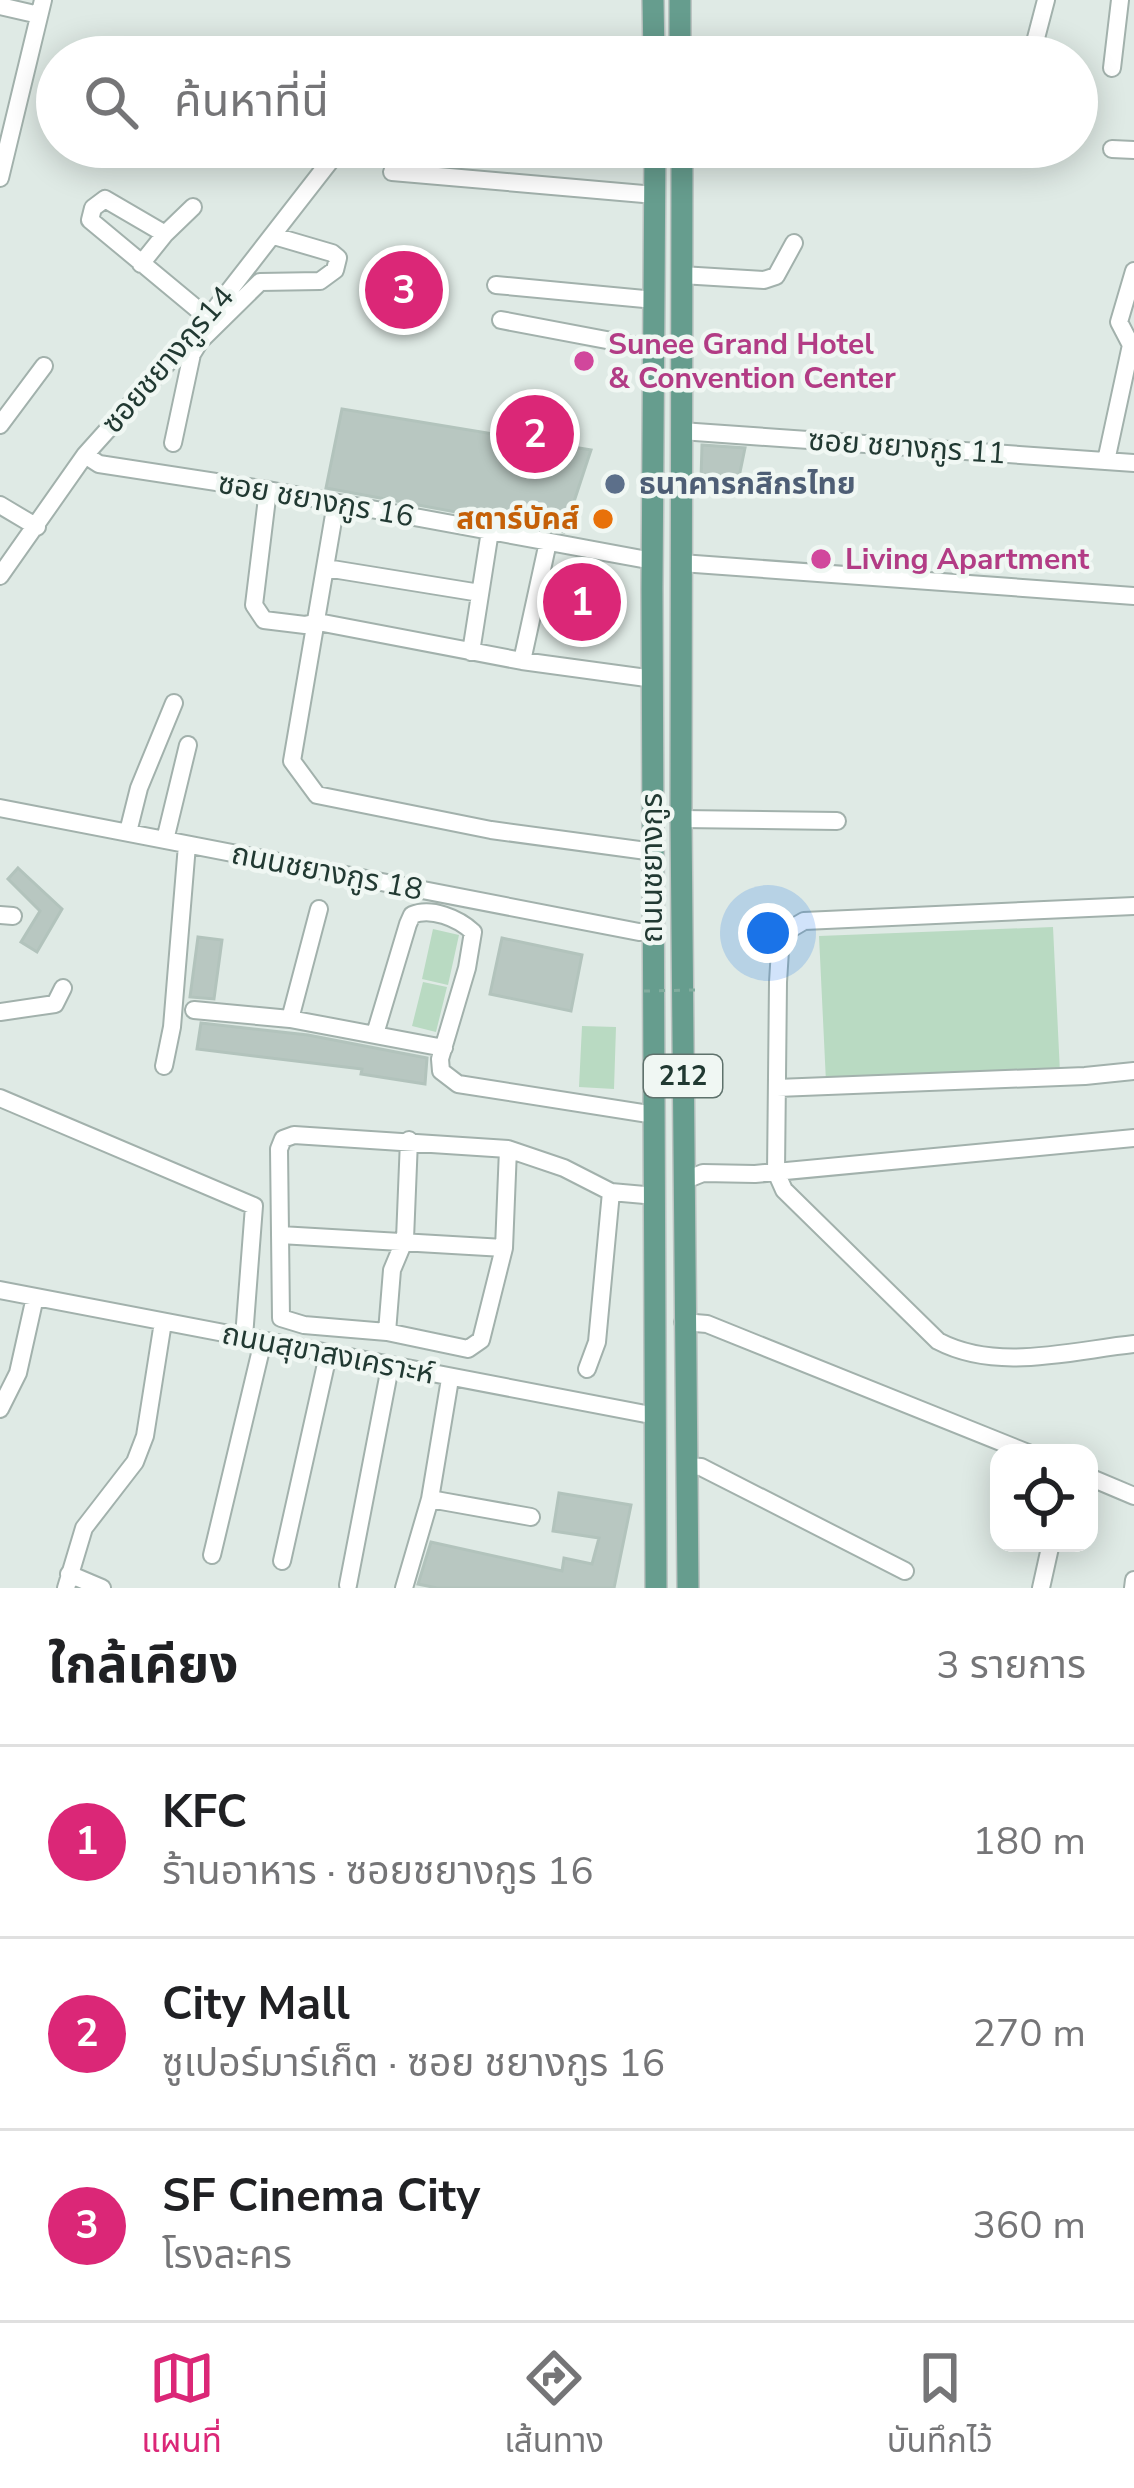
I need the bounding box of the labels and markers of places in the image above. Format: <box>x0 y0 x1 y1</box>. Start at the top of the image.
pin: 3 <box>365 245 443 335</box>
place label: Sunee Grand Hotel & Convention Center <box>608 324 896 399</box>
marker: Sunee Grand Hotel & Convention Center <box>571 348 597 374</box>
pin: 2 <box>496 389 574 479</box>
place label: ธนาคารกสิกรไทย <box>639 464 856 505</box>
marker: ธนาคารกสิกรไทย <box>602 471 628 497</box>
place label: สตาร์บัคส์ <box>456 499 579 540</box>
marker: สตาร์บัคส์ <box>590 506 616 532</box>
place label: Living Apartment <box>845 539 1090 580</box>
marker: Living Apartment <box>808 546 834 572</box>
pin: 1 <box>543 557 621 647</box>

